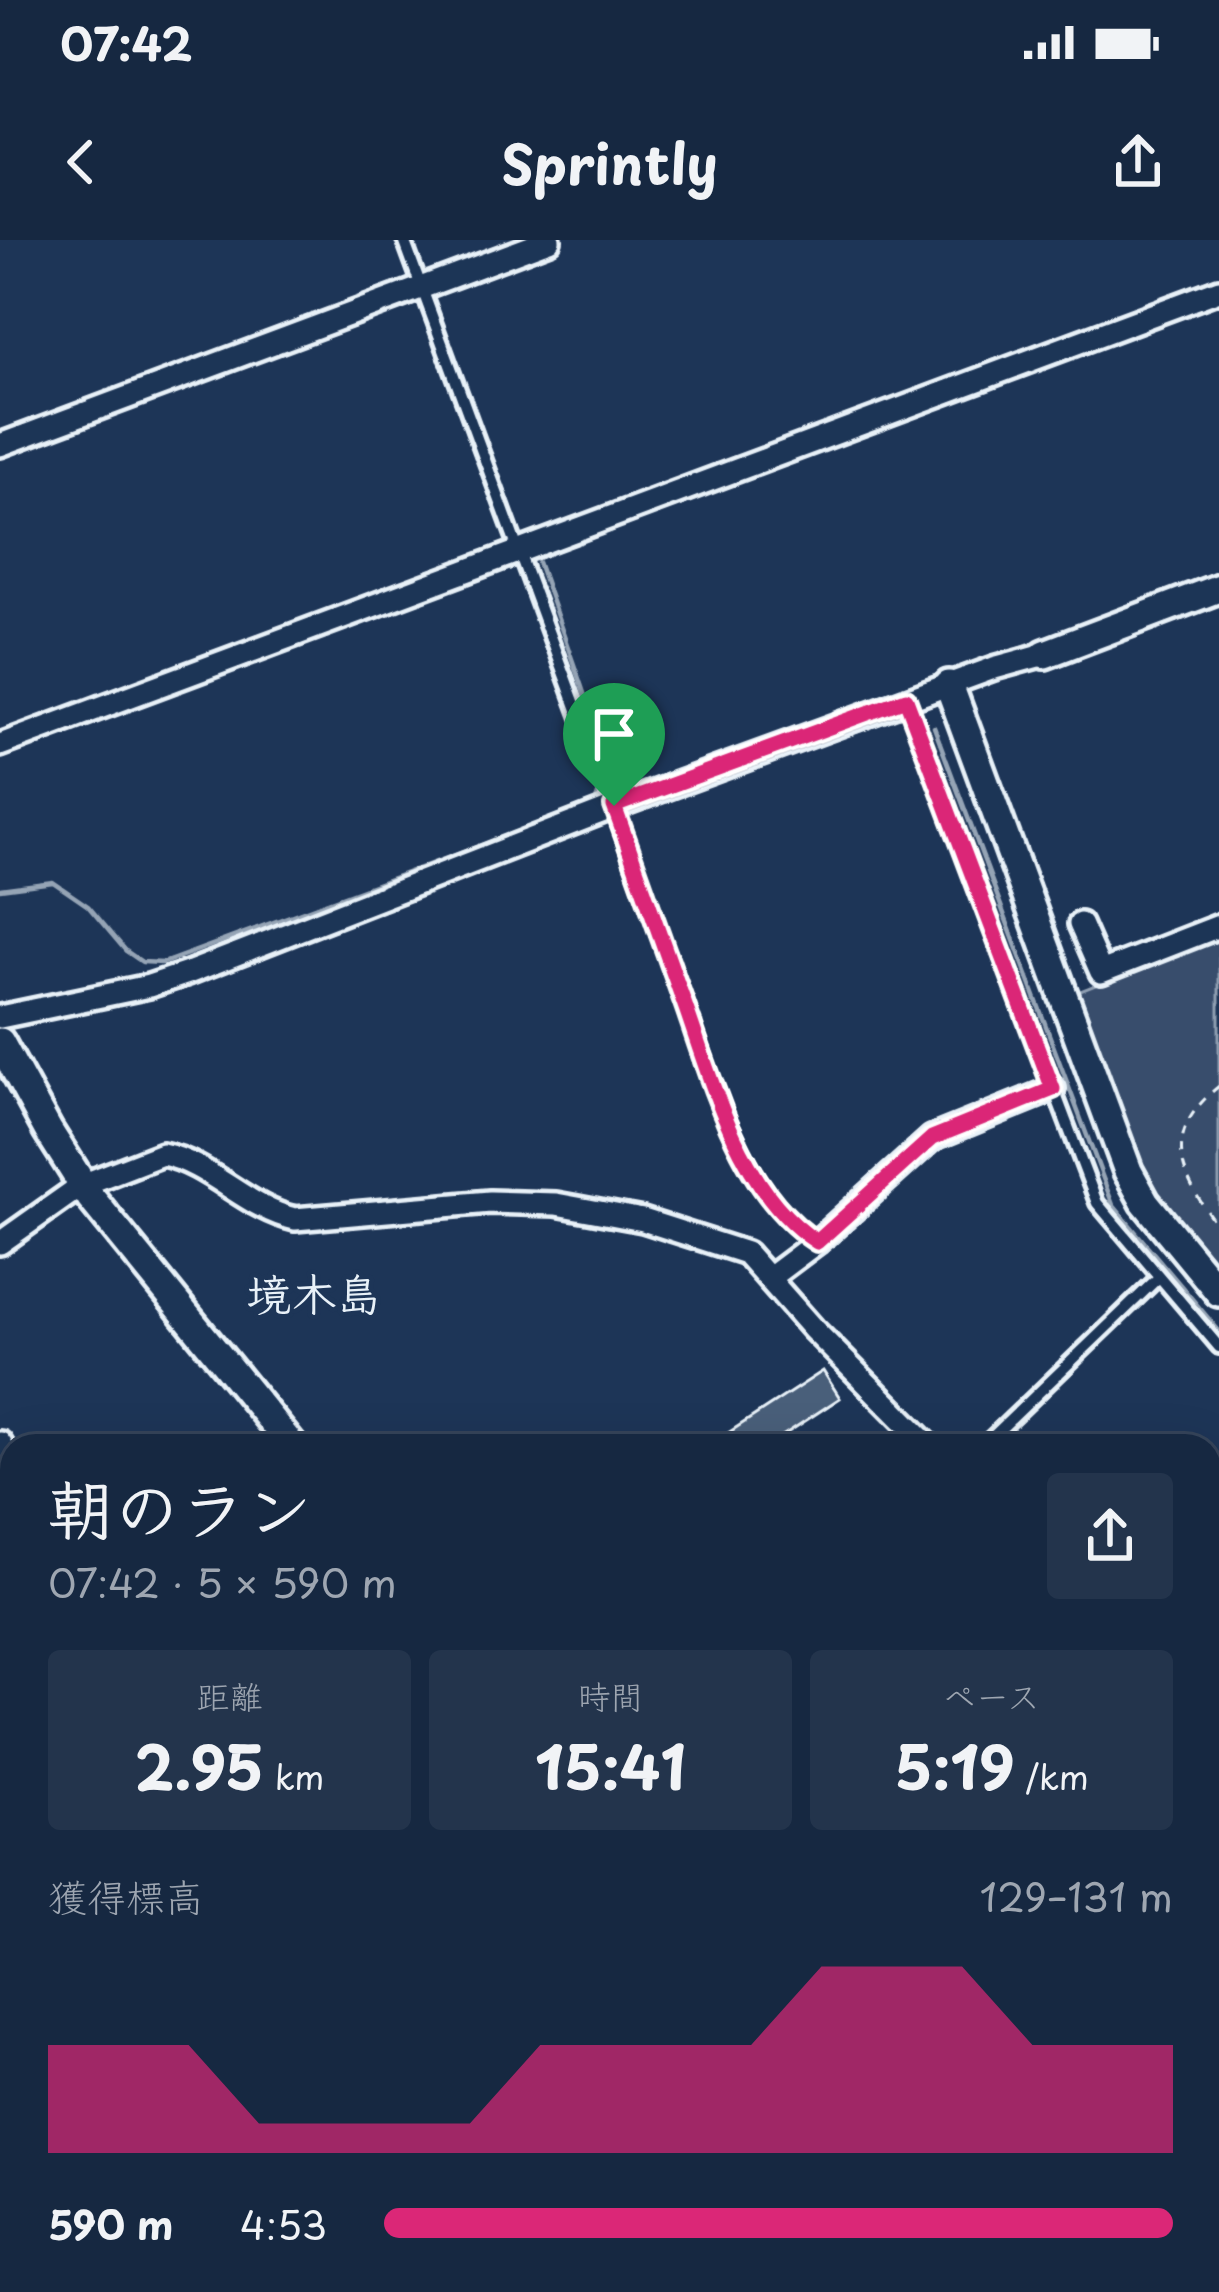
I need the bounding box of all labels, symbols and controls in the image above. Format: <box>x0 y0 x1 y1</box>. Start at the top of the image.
text: 07:42 <box>60 8 193 76</box>
text: Sprintly <box>501 122 718 203</box>
icon: back <box>48 129 114 195</box>
icon: share <box>1105 129 1171 195</box>
pin <box>563 683 665 806</box>
icon: arrive <box>581 701 647 767</box>
district label: 境木島 <box>246 1258 382 1326</box>
text: 朝のラン <box>48 1457 312 1556</box>
button: share <box>1047 1473 1173 1599</box>
text: 07:42 · 5 × 590 m <box>48 1552 397 1611</box>
text: 距離 <box>197 1670 263 1720</box>
text: 時間 <box>578 1670 644 1720</box>
text: ペース <box>943 1670 1040 1720</box>
text: 2.95 <box>135 1720 264 1810</box>
text: 15:41 <box>535 1720 686 1810</box>
text: 5:19 <box>894 1720 1015 1810</box>
text: km <box>264 1751 324 1801</box>
text: /km <box>1015 1751 1089 1801</box>
text: 獲得標高 <box>48 1866 204 1925</box>
text: 129–131 m <box>980 1866 1173 1925</box>
text: 590 m <box>48 2194 173 2253</box>
text: 4:53 <box>240 2194 327 2253</box>

